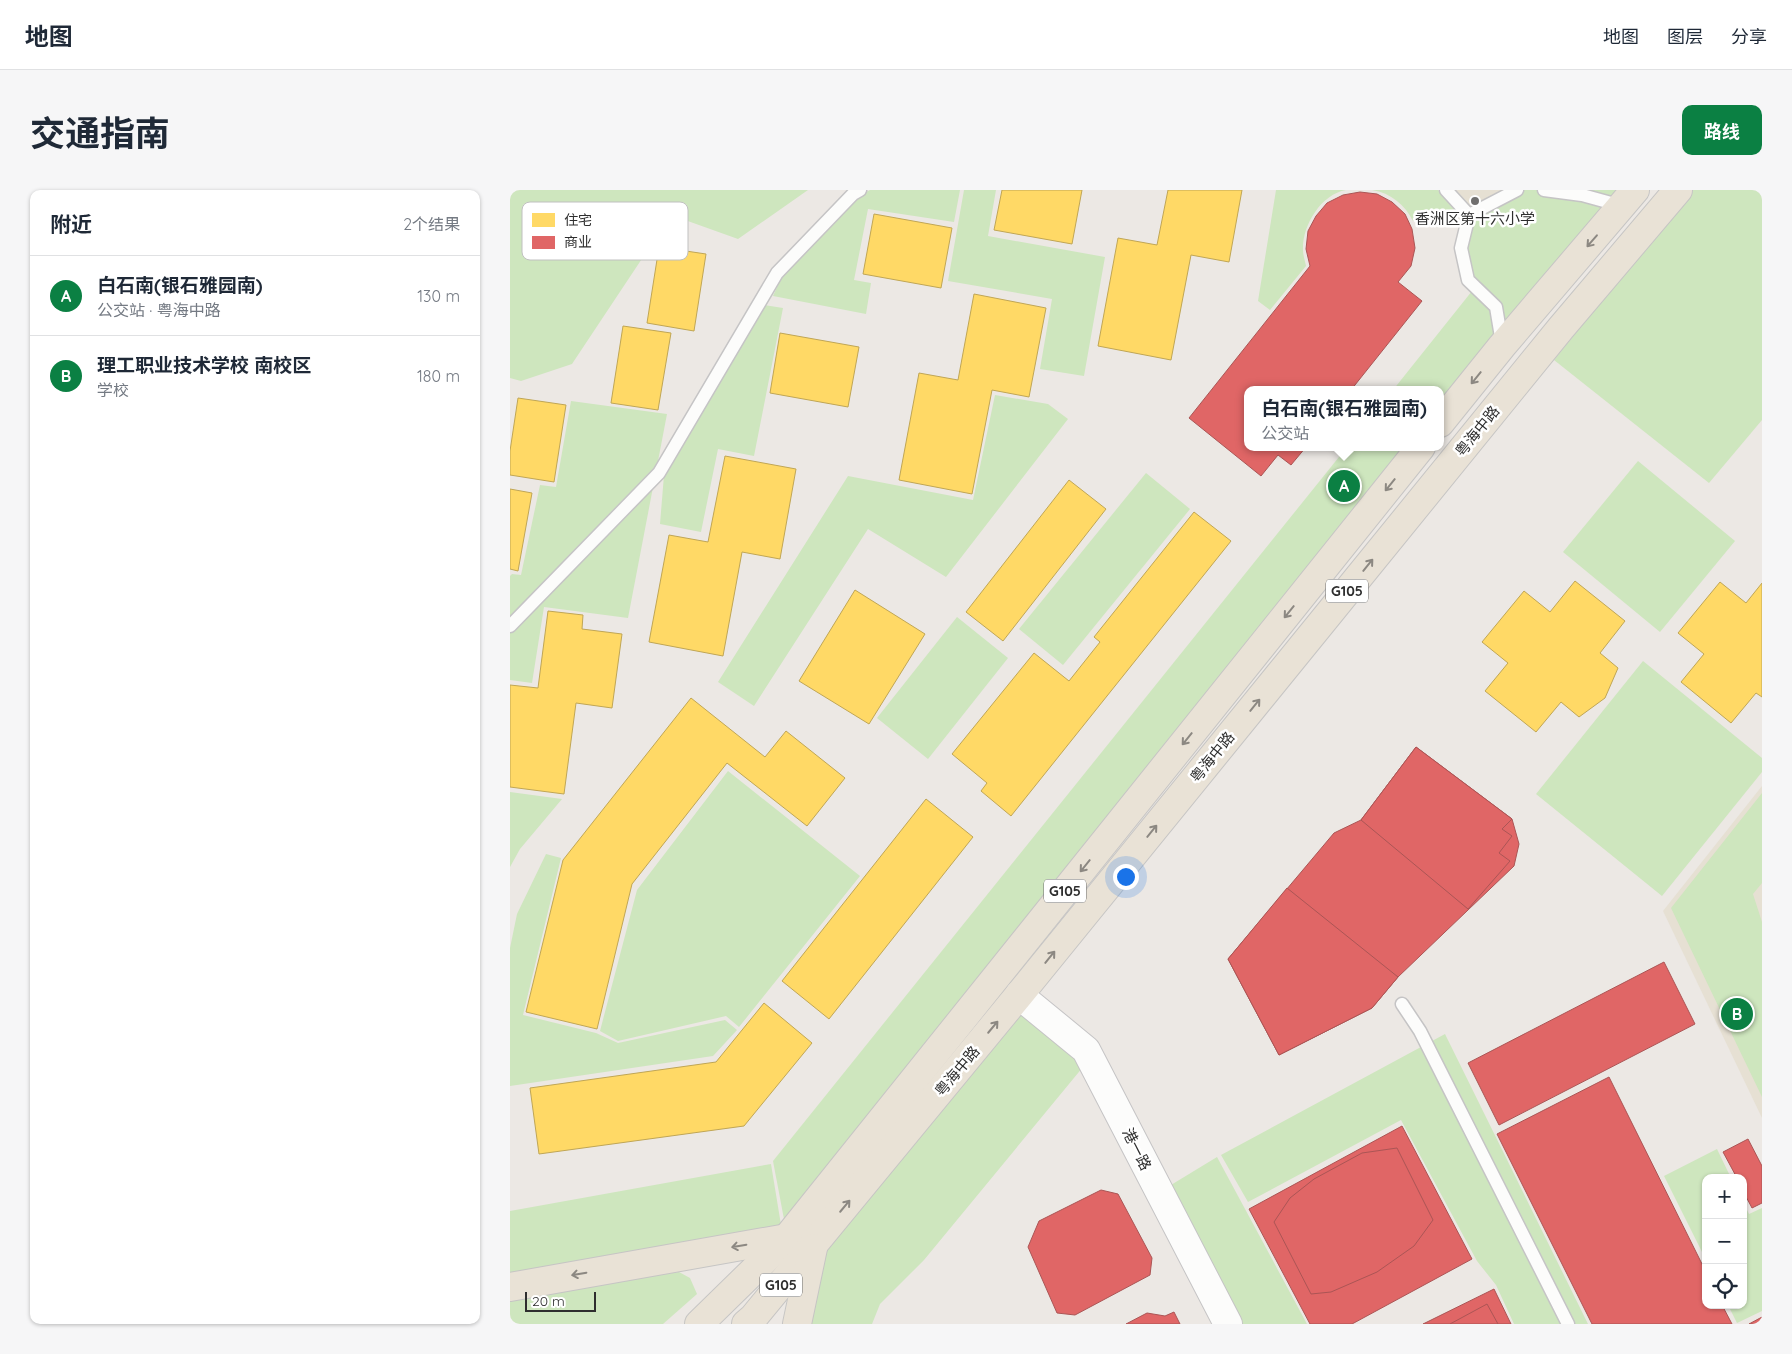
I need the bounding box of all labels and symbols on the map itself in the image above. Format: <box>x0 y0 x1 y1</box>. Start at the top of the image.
marker: 香洲区第十六小学 <box>1469 195 1481 207</box>
legend <box>522 202 688 260</box>
place label: 香洲区第十六小学 <box>1415 209 1535 228</box>
text: 住宅 <box>564 211 592 229</box>
text: 商业 <box>564 233 592 251</box>
one-way arrow <box>1587 234 1598 247</box>
one-way arrow <box>1471 371 1482 384</box>
street label: 粤海中路 <box>1451 402 1503 460</box>
pin: A <box>1328 467 1360 505</box>
one-way arrow <box>1385 478 1396 491</box>
one-way arrow <box>1363 559 1374 572</box>
road number: G105 <box>1326 580 1368 602</box>
one-way arrow <box>1283 605 1294 618</box>
one-way arrow <box>1249 699 1260 712</box>
street label: 粤海中路 <box>1186 728 1238 786</box>
one-way arrow <box>1182 732 1193 745</box>
one-way arrow <box>1147 825 1158 838</box>
one-way arrow <box>1080 859 1091 872</box>
your location <box>1113 864 1139 890</box>
road number: G105 <box>1044 879 1086 902</box>
one-way arrow <box>1045 951 1056 964</box>
pin: B <box>1721 995 1753 1033</box>
one-way arrow <box>987 1021 998 1034</box>
street label: 粤海中路 <box>930 1042 984 1100</box>
street label: 港一路 <box>1118 1125 1156 1173</box>
one-way arrow <box>839 1200 850 1213</box>
one-way arrow <box>732 1242 748 1252</box>
one-way arrow <box>572 1270 588 1280</box>
road number: G105 <box>760 1274 802 1296</box>
scale bar <box>525 1289 596 1312</box>

